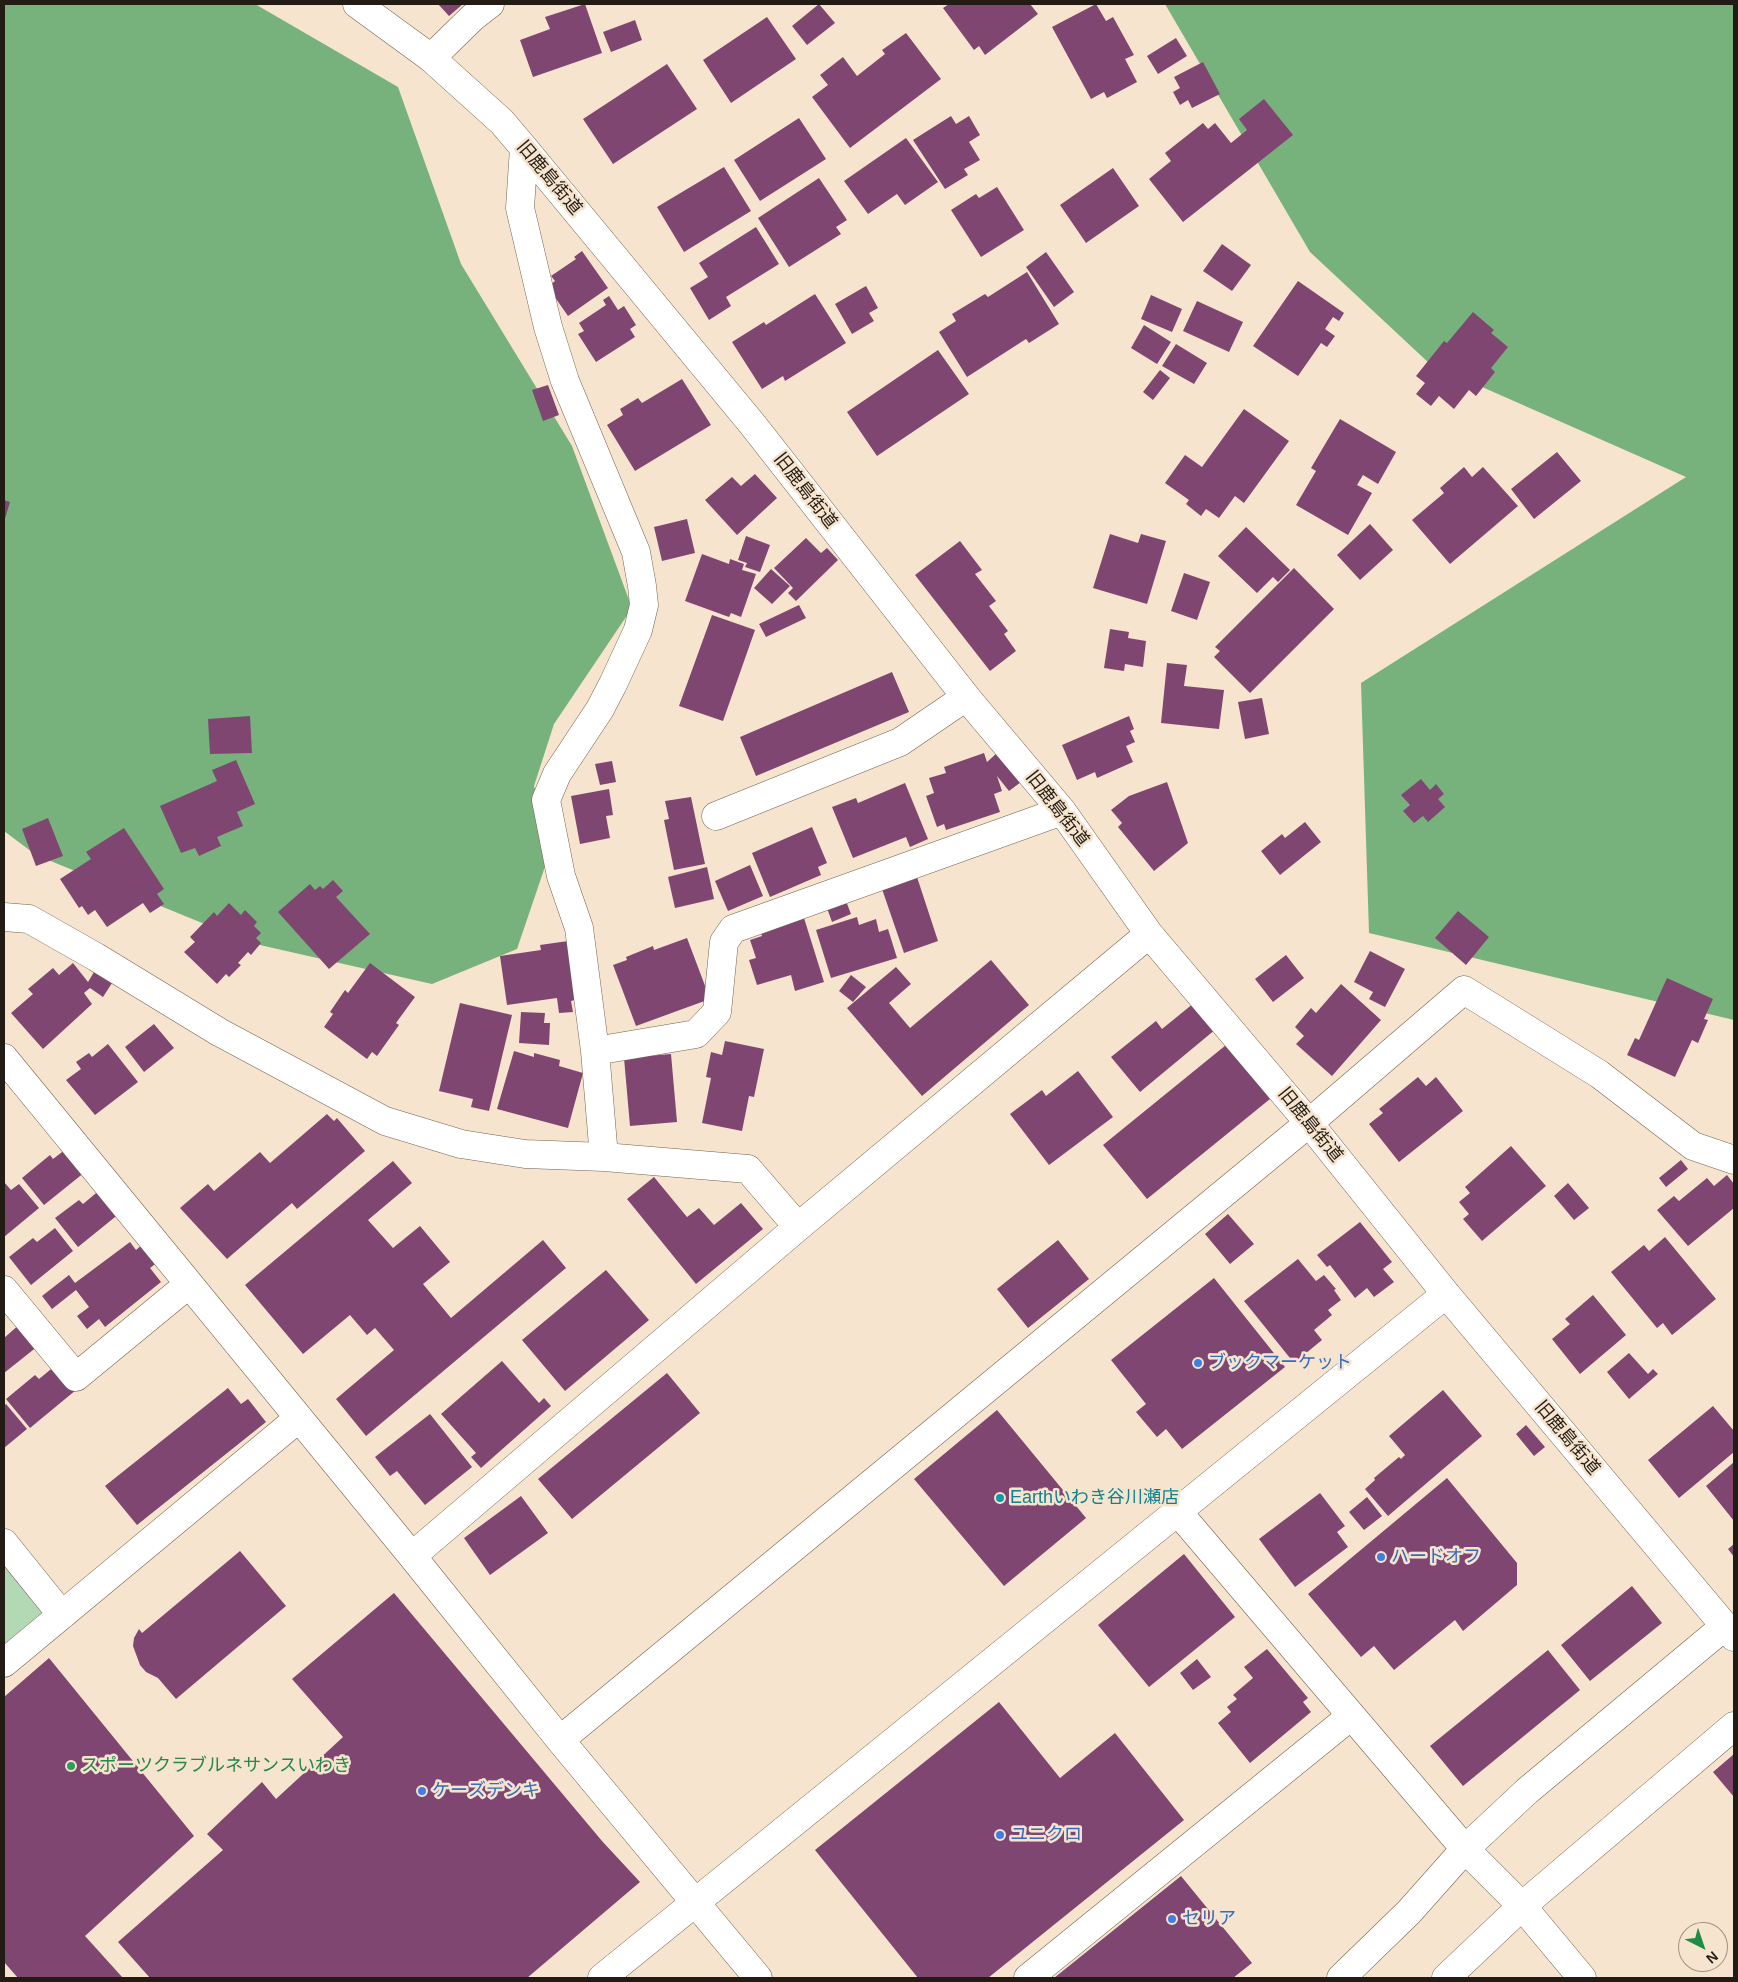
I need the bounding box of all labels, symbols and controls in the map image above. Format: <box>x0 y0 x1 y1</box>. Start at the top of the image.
street label: 旧鹿島街道 <box>512 137 586 219</box>
street label: 旧鹿島街道 <box>769 449 841 533</box>
street label: 旧鹿島街道 <box>1021 767 1093 851</box>
street label: 旧鹿島街道 <box>1273 1083 1347 1167</box>
place label: ブックマーケット <box>1208 1352 1352 1374</box>
marker: ブックマーケット <box>1192 1357 1204 1369</box>
street label: 旧鹿島街道 <box>1530 1397 1604 1479</box>
place label: Earthいわき谷川瀬店 <box>1010 1487 1179 1509</box>
marker: Earthいわき谷川瀬店 <box>994 1492 1006 1504</box>
place label: ハードオフ <box>1391 1546 1481 1568</box>
marker: ハードオフ <box>1375 1551 1387 1563</box>
place label: スポーツクラブルネサンスいわき <box>81 1755 351 1777</box>
marker: スポーツクラブルネサンスいわき <box>65 1760 77 1772</box>
place label: ケーズデンキ <box>432 1780 540 1802</box>
marker: ケーズデンキ <box>416 1785 428 1797</box>
place label: ユニクロ <box>1010 1824 1082 1846</box>
marker: ユニクロ <box>994 1829 1006 1841</box>
place label: セリア <box>1182 1908 1236 1930</box>
marker: セリア <box>1166 1913 1178 1925</box>
north arrow <box>1678 1922 1728 1972</box>
text: N <box>1703 1948 1721 1967</box>

